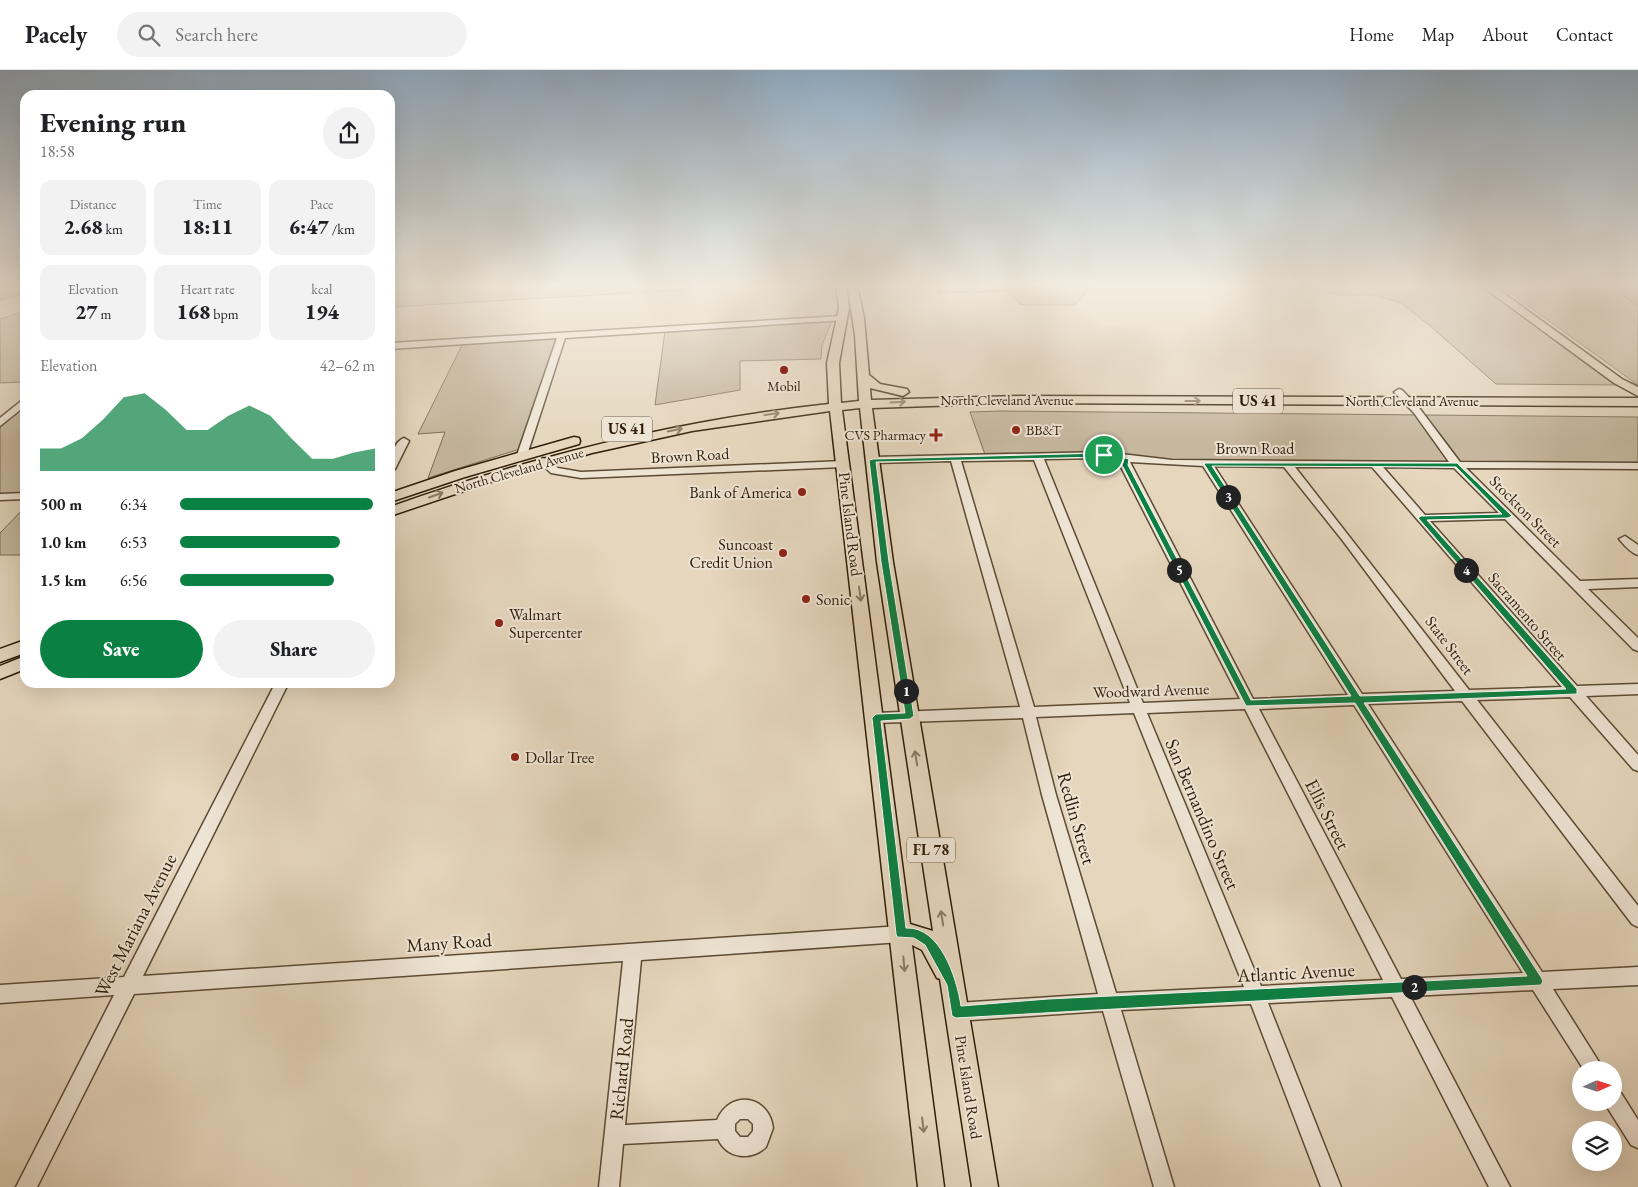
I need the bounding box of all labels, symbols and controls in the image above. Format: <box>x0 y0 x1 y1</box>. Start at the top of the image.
search box <box>117 12 467 57</box>
text: Pacely <box>25 19 87 50</box>
icon: search <box>135 21 163 49</box>
text: Search here <box>175 22 258 47</box>
text: Home <box>1349 23 1394 46</box>
text: Map <box>1422 23 1454 46</box>
text: About <box>1482 23 1528 46</box>
text: Contact <box>1556 23 1613 46</box>
text: Evening run <box>40 104 186 140</box>
button: share <box>323 107 375 159</box>
text: 18:58 <box>40 141 75 162</box>
text: Distance <box>70 195 117 213</box>
text: Time <box>193 195 222 213</box>
text: Pace <box>310 195 334 213</box>
text: 2.68 <box>63 213 103 240</box>
text: 18:11 <box>182 213 233 240</box>
text: 6:47 <box>289 213 329 240</box>
text: km <box>103 220 123 238</box>
text: /km <box>329 220 355 238</box>
text: Elevation <box>68 280 118 298</box>
text: Heart rate <box>180 280 235 298</box>
text: kcal <box>311 280 332 298</box>
text: 27 <box>75 298 98 325</box>
text: 168 <box>176 298 210 325</box>
text: 194 <box>305 298 339 325</box>
text: m <box>98 305 111 323</box>
text: bpm <box>210 305 239 323</box>
text: Elevation <box>40 355 98 376</box>
text: 42–62 m <box>320 355 375 376</box>
marker: Mobil <box>778 364 790 376</box>
place label: Mobil <box>767 377 801 395</box>
road number: US 41 <box>1233 388 1283 414</box>
street label: North Cleveland Avenue <box>940 391 1074 409</box>
street label: North Cleveland Avenue <box>1345 392 1479 410</box>
one-way arrow <box>1185 396 1201 405</box>
one-way arrow <box>890 398 906 407</box>
one-way arrow <box>764 409 780 419</box>
road number: US 41 <box>602 416 652 442</box>
place label: BB&T <box>1026 421 1062 439</box>
marker: BB&T <box>1010 424 1022 436</box>
one-way arrow <box>667 425 683 434</box>
place label: CVS Pharmacy <box>845 426 927 444</box>
marker: CVS Pharmacy <box>930 429 942 441</box>
pin <box>1083 434 1125 476</box>
street label: Brown Road <box>1216 438 1295 459</box>
icon: arrive <box>1090 441 1118 469</box>
street label: North Cleveland Avenue <box>452 443 586 497</box>
street label: Brown Road <box>650 443 731 468</box>
street label: Pine Island Road <box>834 471 867 578</box>
street label: Stockton Street <box>1485 471 1566 552</box>
place label: Bank of America <box>689 482 793 503</box>
pin: 3 <box>1216 484 1240 510</box>
marker: Bank of America <box>796 486 808 498</box>
text: 3 <box>1225 488 1232 506</box>
one-way arrow <box>428 490 443 499</box>
text: 500 m <box>40 494 82 515</box>
text: 6:34 <box>120 494 147 515</box>
text: 1.0 km <box>40 532 86 553</box>
text: 6:53 <box>120 532 147 553</box>
place label: Suncoast Credit Union <box>689 534 774 573</box>
marker: Suncoast Credit Union <box>777 547 789 559</box>
pin: 5 <box>1166 558 1192 582</box>
pin: 4 <box>1454 558 1478 582</box>
text: 5 <box>1176 561 1183 579</box>
text: 4 <box>1463 561 1470 579</box>
street label: Sacramento Street <box>1484 568 1572 665</box>
text: 1.5 km <box>40 570 86 591</box>
text: 6:56 <box>120 570 147 591</box>
one-way arrow <box>855 585 865 601</box>
place label: Sonic <box>816 589 850 610</box>
marker: Sonic <box>800 593 812 605</box>
place label: Walmart Supercenter <box>509 604 583 643</box>
street label: State Street <box>1421 612 1479 679</box>
marker: Walmart Supercenter <box>493 617 505 629</box>
button: Save <box>40 620 203 678</box>
button: Share <box>213 620 375 678</box>
pin: 1 <box>894 678 918 704</box>
street label: Woodward Avenue <box>1092 678 1210 703</box>
text: 1 <box>903 682 910 700</box>
street label: San Bernandino Street <box>1159 735 1246 894</box>
place label: Dollar Tree <box>525 747 594 768</box>
one-way arrow <box>911 750 921 766</box>
marker: Dollar Tree <box>509 751 521 763</box>
street label: Redlin Street <box>1051 769 1102 867</box>
street label: Ellis Street <box>1299 775 1356 854</box>
road number: FL 78 <box>907 838 955 862</box>
street label: West Mariana Avenue <box>89 849 182 1001</box>
one-way arrow <box>936 910 946 926</box>
street label: Many Road <box>406 927 493 958</box>
one-way arrow <box>899 955 908 971</box>
street label: Atlantic Avenue <box>1235 957 1356 988</box>
pin: 2 <box>1402 974 1426 1000</box>
text: 2 <box>1411 978 1418 996</box>
street label: Richard Road <box>604 1016 639 1121</box>
street label: Pine Island Road <box>950 1034 987 1141</box>
north arrow <box>1572 1061 1622 1111</box>
map controls <box>1572 1061 1622 1171</box>
one-way arrow <box>918 1117 928 1133</box>
button: layers <box>1572 1121 1622 1171</box>

